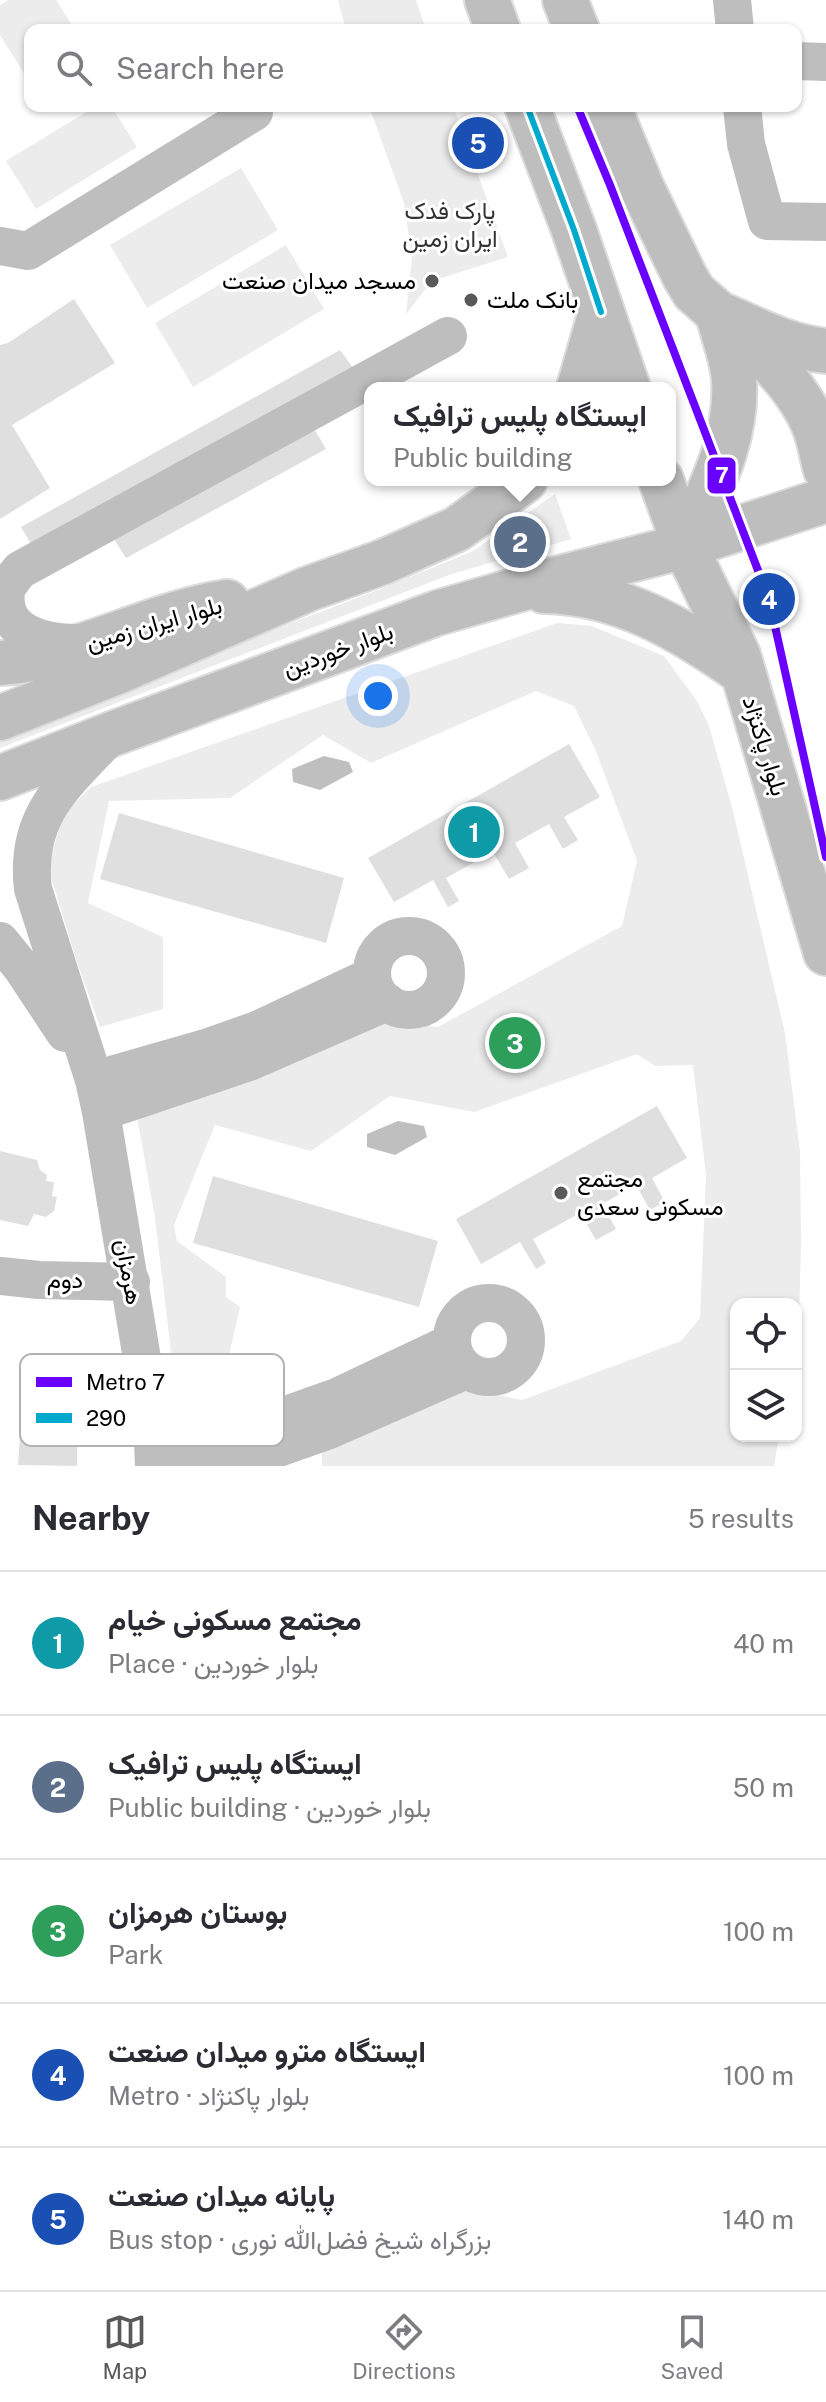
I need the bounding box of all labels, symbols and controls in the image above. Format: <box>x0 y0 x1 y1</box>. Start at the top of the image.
search box <box>24 24 802 112</box>
icon: search <box>52 46 96 90</box>
text: Search here <box>116 50 284 86</box>
pin: 5 <box>452 113 504 173</box>
park label: پارک فدک ایران زمین <box>402 196 498 254</box>
place label: مسجد میدان صنعت <box>222 266 416 295</box>
marker: مسجد میدان صنعت <box>423 272 441 290</box>
place label: بانک ملت <box>487 285 578 314</box>
marker: بانک ملت <box>462 291 480 309</box>
popup <box>364 382 676 486</box>
text: ایستگاه پلیس ترافیک <box>393 397 647 433</box>
text: Public building <box>393 442 573 473</box>
line badge: 7 <box>706 456 737 495</box>
text: 7 <box>715 462 729 488</box>
pin: 2 <box>494 512 546 572</box>
pin: 4 <box>743 569 795 629</box>
street label: بلوار ایران زمین <box>83 590 225 658</box>
street label: بلوار خوردین <box>279 616 397 684</box>
your location <box>358 676 398 716</box>
street label: بلوار پاکنژاد <box>735 692 794 800</box>
pin: 1 <box>448 802 500 862</box>
pin: 3 <box>489 1013 541 1073</box>
place label: مجتمع مسکونی سعدی <box>577 1164 724 1222</box>
marker: مجتمع مسکونی سعدی <box>552 1184 570 1202</box>
street label: هرمزان <box>108 1237 150 1307</box>
street label: دوم <box>47 1265 83 1296</box>
map controls <box>730 1298 802 1442</box>
button: locate <box>730 1298 802 1370</box>
legend <box>20 1354 284 1446</box>
text: Metro 7 <box>86 1369 165 1395</box>
button: layers <box>730 1370 802 1442</box>
text: 290 <box>86 1405 126 1431</box>
text: Nearby <box>32 1498 150 1538</box>
text: 5 results <box>688 1503 794 1534</box>
text: مجتمع مسکونی خیام <box>108 1601 362 1637</box>
text: 1 <box>52 1628 64 1659</box>
text: 40 m <box>733 1628 794 1659</box>
text: Place · بلوار خوردین <box>108 1648 319 1679</box>
text: ایستگاه پلیس ترافیک <box>108 1745 362 1781</box>
text: 2 <box>50 1772 66 1803</box>
text: 50 m <box>733 1772 794 1803</box>
text: Public building · بلوار خوردین <box>108 1792 431 1823</box>
text: بوستان هرمزان <box>108 1894 288 1930</box>
text: 3 <box>49 1916 67 1947</box>
text: 100 m <box>723 1916 794 1947</box>
text: Park <box>108 1939 163 1970</box>
text: ایستگاه مترو میدان صنعت <box>108 2033 426 2069</box>
text: 4 <box>49 2060 67 2091</box>
text: 100 m <box>723 2060 794 2091</box>
text: Metro · بلوار پاکنژاد <box>108 2080 309 2111</box>
text: پایانه میدان صنعت <box>108 2177 335 2213</box>
text: 5 <box>49 2204 67 2235</box>
text: 140 m <box>722 2204 794 2235</box>
text: Bus stop · بزرگراه شیخ فضل‌الله نوری <box>108 2224 492 2255</box>
tab: Map <box>103 2310 147 2384</box>
tab: Directions <box>352 2310 456 2384</box>
tab: Saved <box>661 2310 723 2384</box>

